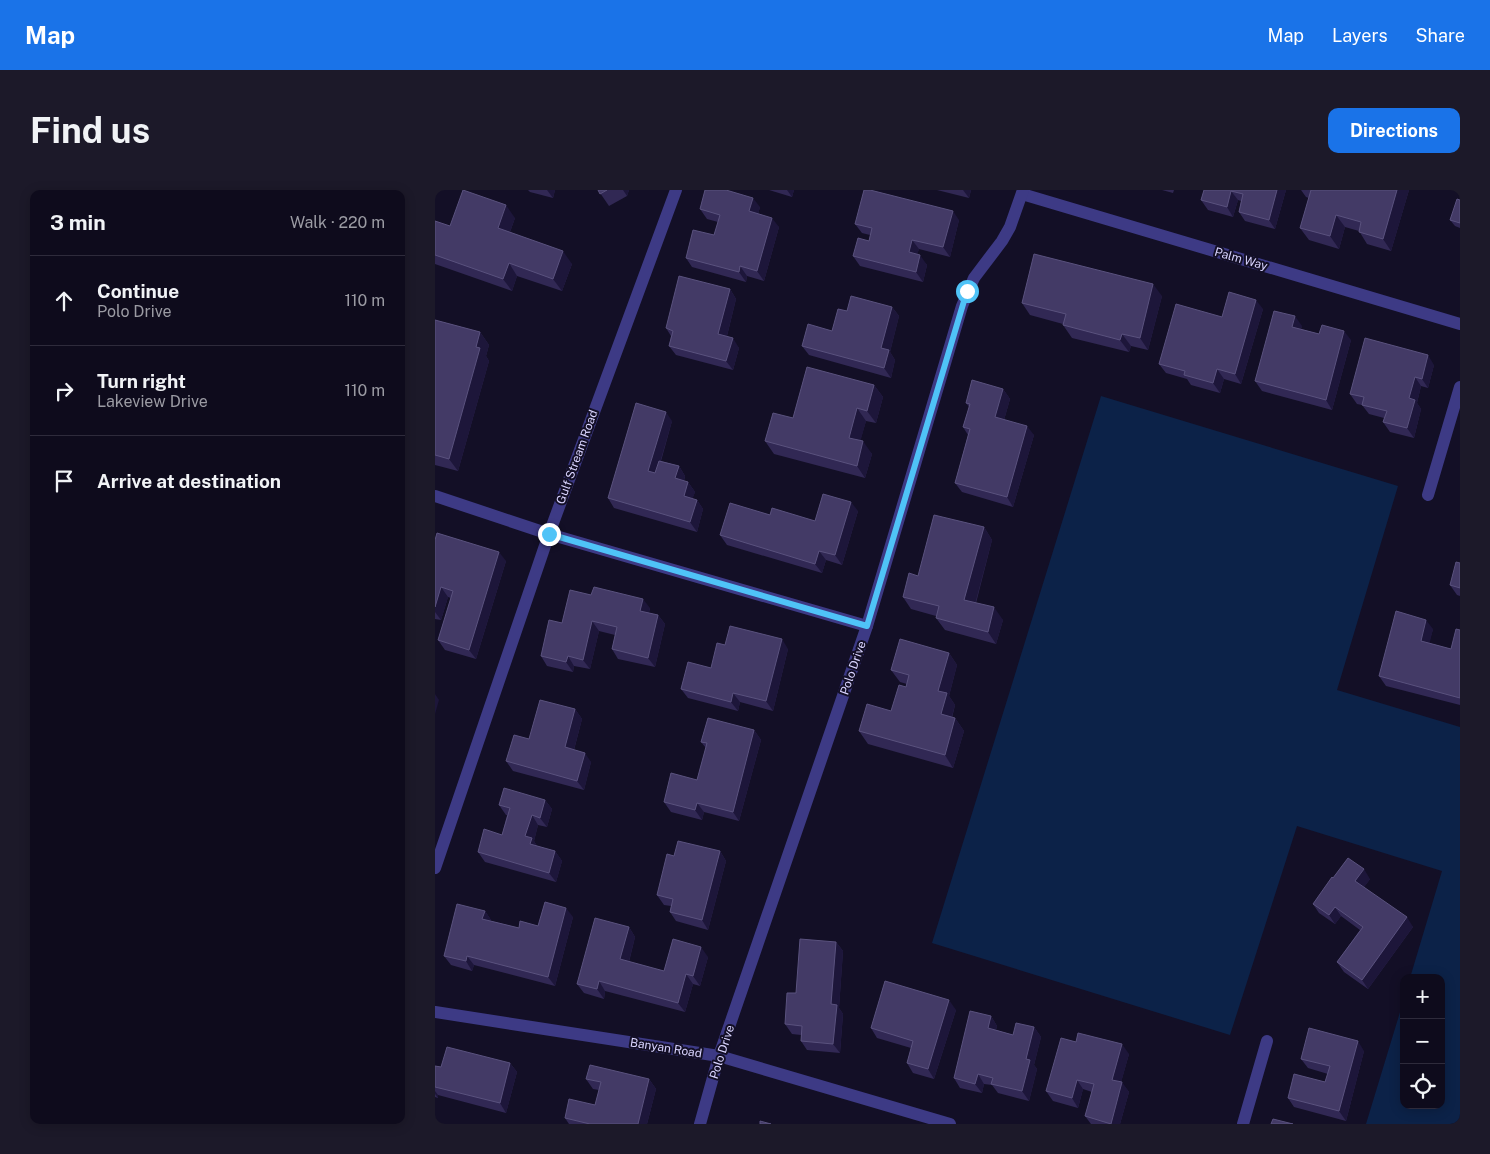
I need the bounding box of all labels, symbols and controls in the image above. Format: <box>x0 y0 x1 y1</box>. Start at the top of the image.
text: Map <box>25 21 75 49</box>
text: Map <box>1268 25 1304 46</box>
text: Layers <box>1332 25 1388 46</box>
text: Share <box>1416 25 1465 46</box>
button: Directions <box>1328 108 1460 153</box>
text: Find us <box>30 110 150 151</box>
text: 3 min <box>50 210 106 235</box>
text: Walk · 220 m <box>290 213 385 232</box>
street label: Palm Way <box>1213 245 1270 273</box>
text: Continue <box>97 280 179 302</box>
route start <box>956 280 979 303</box>
icon: ahead <box>50 287 78 315</box>
text: 110 m <box>344 291 385 310</box>
text: Polo Drive <box>97 302 172 321</box>
text: Turn right <box>97 370 186 392</box>
icon: right <box>50 377 78 405</box>
text: 110 m <box>344 381 385 400</box>
text: Lakeview Drive <box>97 392 208 411</box>
street label: Gulf Stream Road <box>553 408 601 506</box>
icon: arrive <box>50 467 78 495</box>
text: Arrive at destination <box>97 470 281 492</box>
route end <box>538 523 561 546</box>
street label: Polo Drive <box>837 639 869 697</box>
map controls <box>1400 974 1445 1109</box>
button: + <box>1400 974 1445 1019</box>
button: − <box>1400 1019 1445 1064</box>
street label: Polo Drive <box>707 1023 737 1081</box>
street label: Banyan Road <box>629 1035 703 1061</box>
button: locate <box>1400 1064 1445 1109</box>

